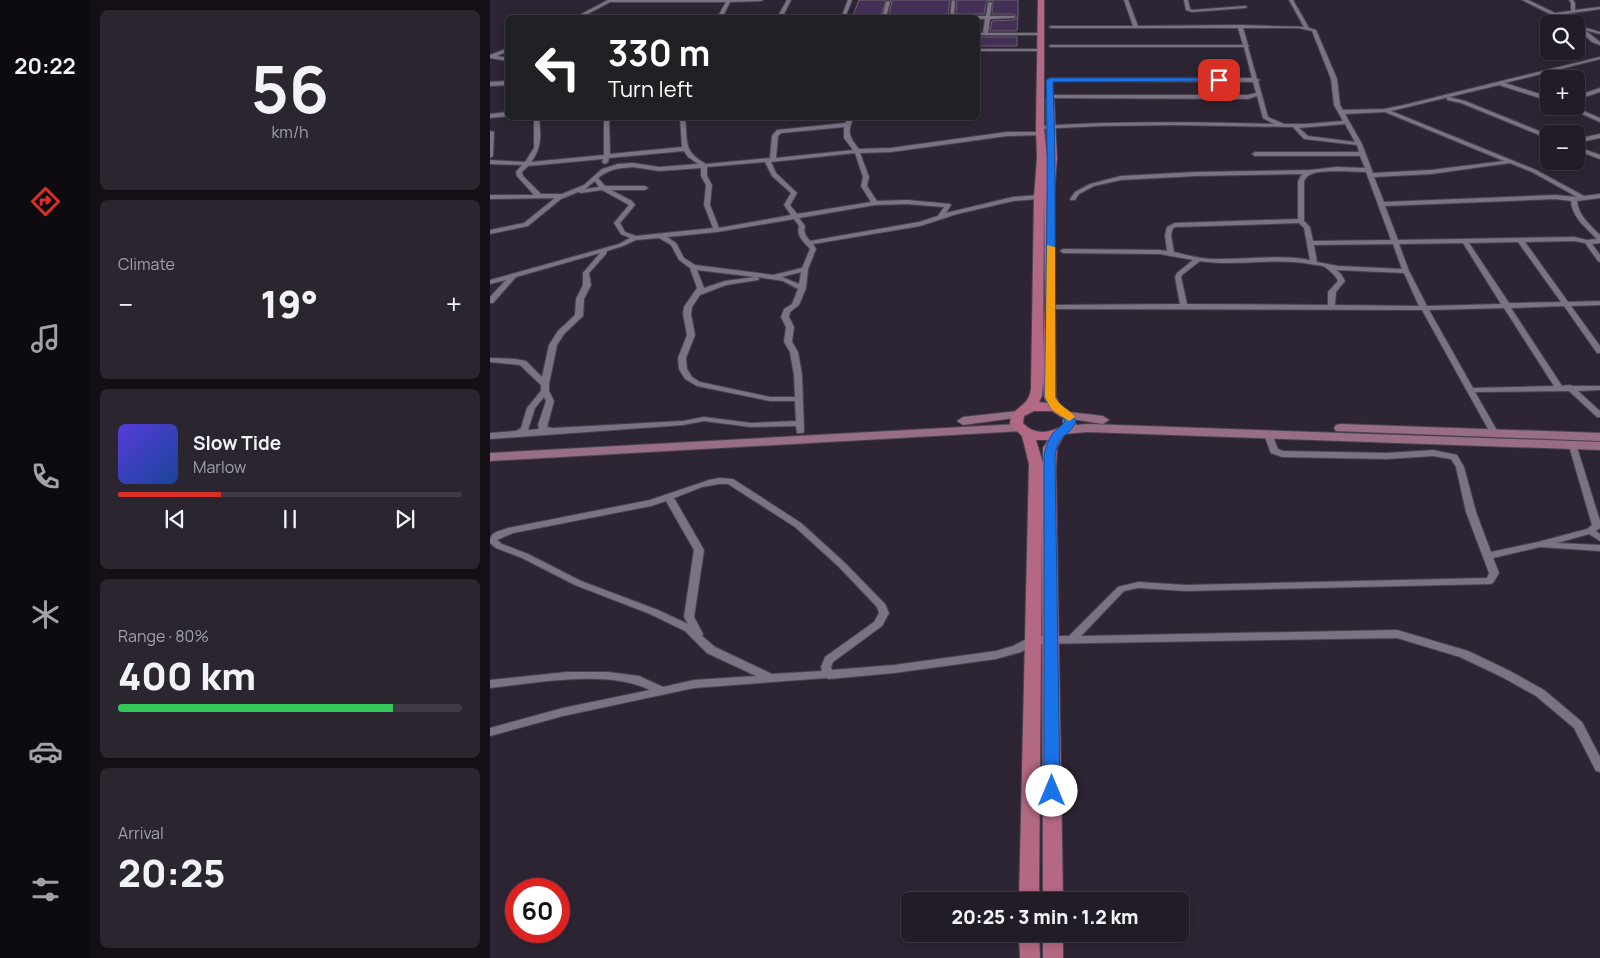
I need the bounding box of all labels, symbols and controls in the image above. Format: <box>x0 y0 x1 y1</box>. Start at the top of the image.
map controls <box>1540 15 1585 170</box>
button: search <box>1540 15 1585 60</box>
text: 330 m <box>608 29 710 77</box>
icon: left <box>525 35 590 100</box>
text: 56 <box>251 44 329 133</box>
text: 20:22 <box>14 51 76 81</box>
pin <box>1198 59 1240 101</box>
icon: arrive <box>1205 66 1233 94</box>
button: + <box>1540 70 1585 115</box>
text: Turn left <box>608 74 693 104</box>
text: km/h <box>271 121 309 143</box>
button: − <box>1540 125 1585 170</box>
icon: directions <box>28 184 63 219</box>
text: Climate <box>118 253 175 275</box>
text: 19° <box>260 277 318 329</box>
text: − <box>118 285 133 323</box>
text: + <box>446 285 462 323</box>
icon: music <box>28 321 63 356</box>
text: Slow Tide <box>193 430 281 456</box>
text: Marlow <box>193 456 246 478</box>
icon: phone <box>28 459 63 494</box>
icon: previous <box>161 505 189 533</box>
icon: pause <box>276 505 304 533</box>
icon: next <box>391 505 419 533</box>
icon: climate <box>28 597 63 632</box>
text: Range · 80% <box>118 625 209 647</box>
text: 400 km <box>118 649 256 701</box>
icon: car <box>28 734 63 769</box>
position arrow <box>1025 764 1077 816</box>
text: Arrival <box>118 822 164 844</box>
text: 20:25 <box>118 846 225 898</box>
icon: filters <box>28 872 63 907</box>
speed limit sign: 60 <box>505 878 570 943</box>
text: 20:25 · 3 min · 1.2 km <box>952 904 1138 930</box>

